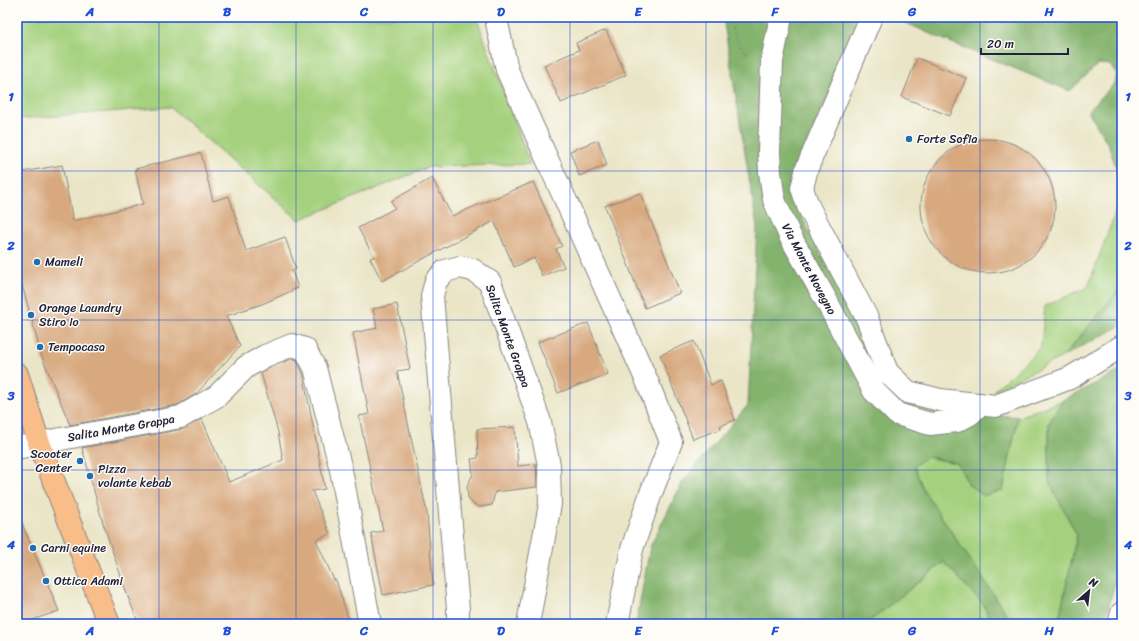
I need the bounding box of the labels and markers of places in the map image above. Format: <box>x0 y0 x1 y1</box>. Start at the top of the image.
place label: Forte Sofia <box>917 128 977 150</box>
marker: Forte Sofia <box>904 134 914 144</box>
place label: Mameli <box>45 251 84 273</box>
marker: Mameli <box>32 257 42 267</box>
place label: Orange Laundry Stiro io <box>39 297 122 333</box>
marker: Orange Laundry Stiro io <box>26 310 36 320</box>
place label: Tempocasa <box>48 336 105 358</box>
marker: Tempocasa <box>35 342 45 352</box>
place label: Scooter Center <box>30 443 73 479</box>
marker: Scooter Center <box>75 456 85 466</box>
place label: Pizza volante kebab <box>98 458 172 494</box>
marker: Pizza volante kebab <box>85 471 95 481</box>
place label: Carni equine <box>41 537 106 559</box>
marker: Carni equine <box>28 543 38 553</box>
place label: Ottica Adami <box>54 570 123 592</box>
marker: Ottica Adami <box>41 576 51 586</box>

